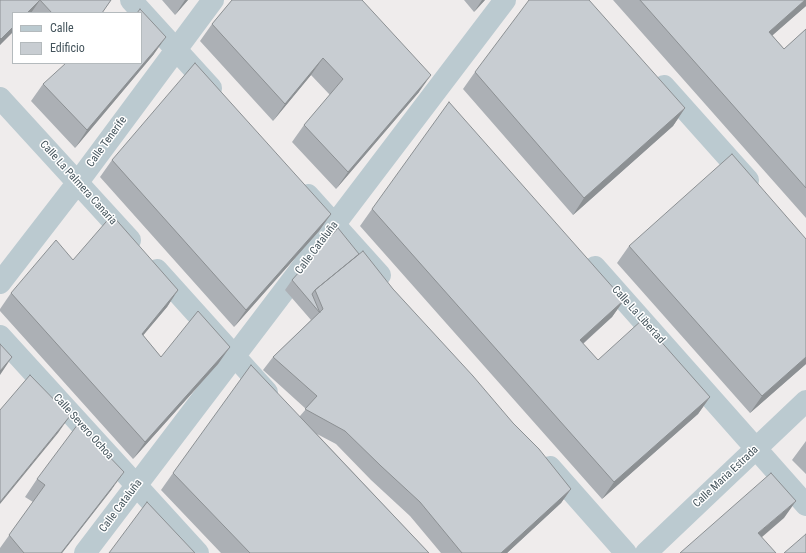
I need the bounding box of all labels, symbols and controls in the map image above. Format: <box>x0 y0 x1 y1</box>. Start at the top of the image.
legend <box>12 12 142 64</box>
text: Calle <box>50 21 74 35</box>
text: Edificio <box>50 41 85 55</box>
street label: Calle Tenerife <box>84 114 130 170</box>
street label: Calle La Palmera Canaria <box>37 138 119 228</box>
street label: Calle Cataluña <box>293 219 341 277</box>
street label: Calle La Libertad <box>609 283 667 347</box>
street label: Calle Severo Ochoa <box>50 391 116 463</box>
street label: Calle Maria Estrada <box>691 443 761 511</box>
street label: Calle Cataluña <box>97 477 145 535</box>

